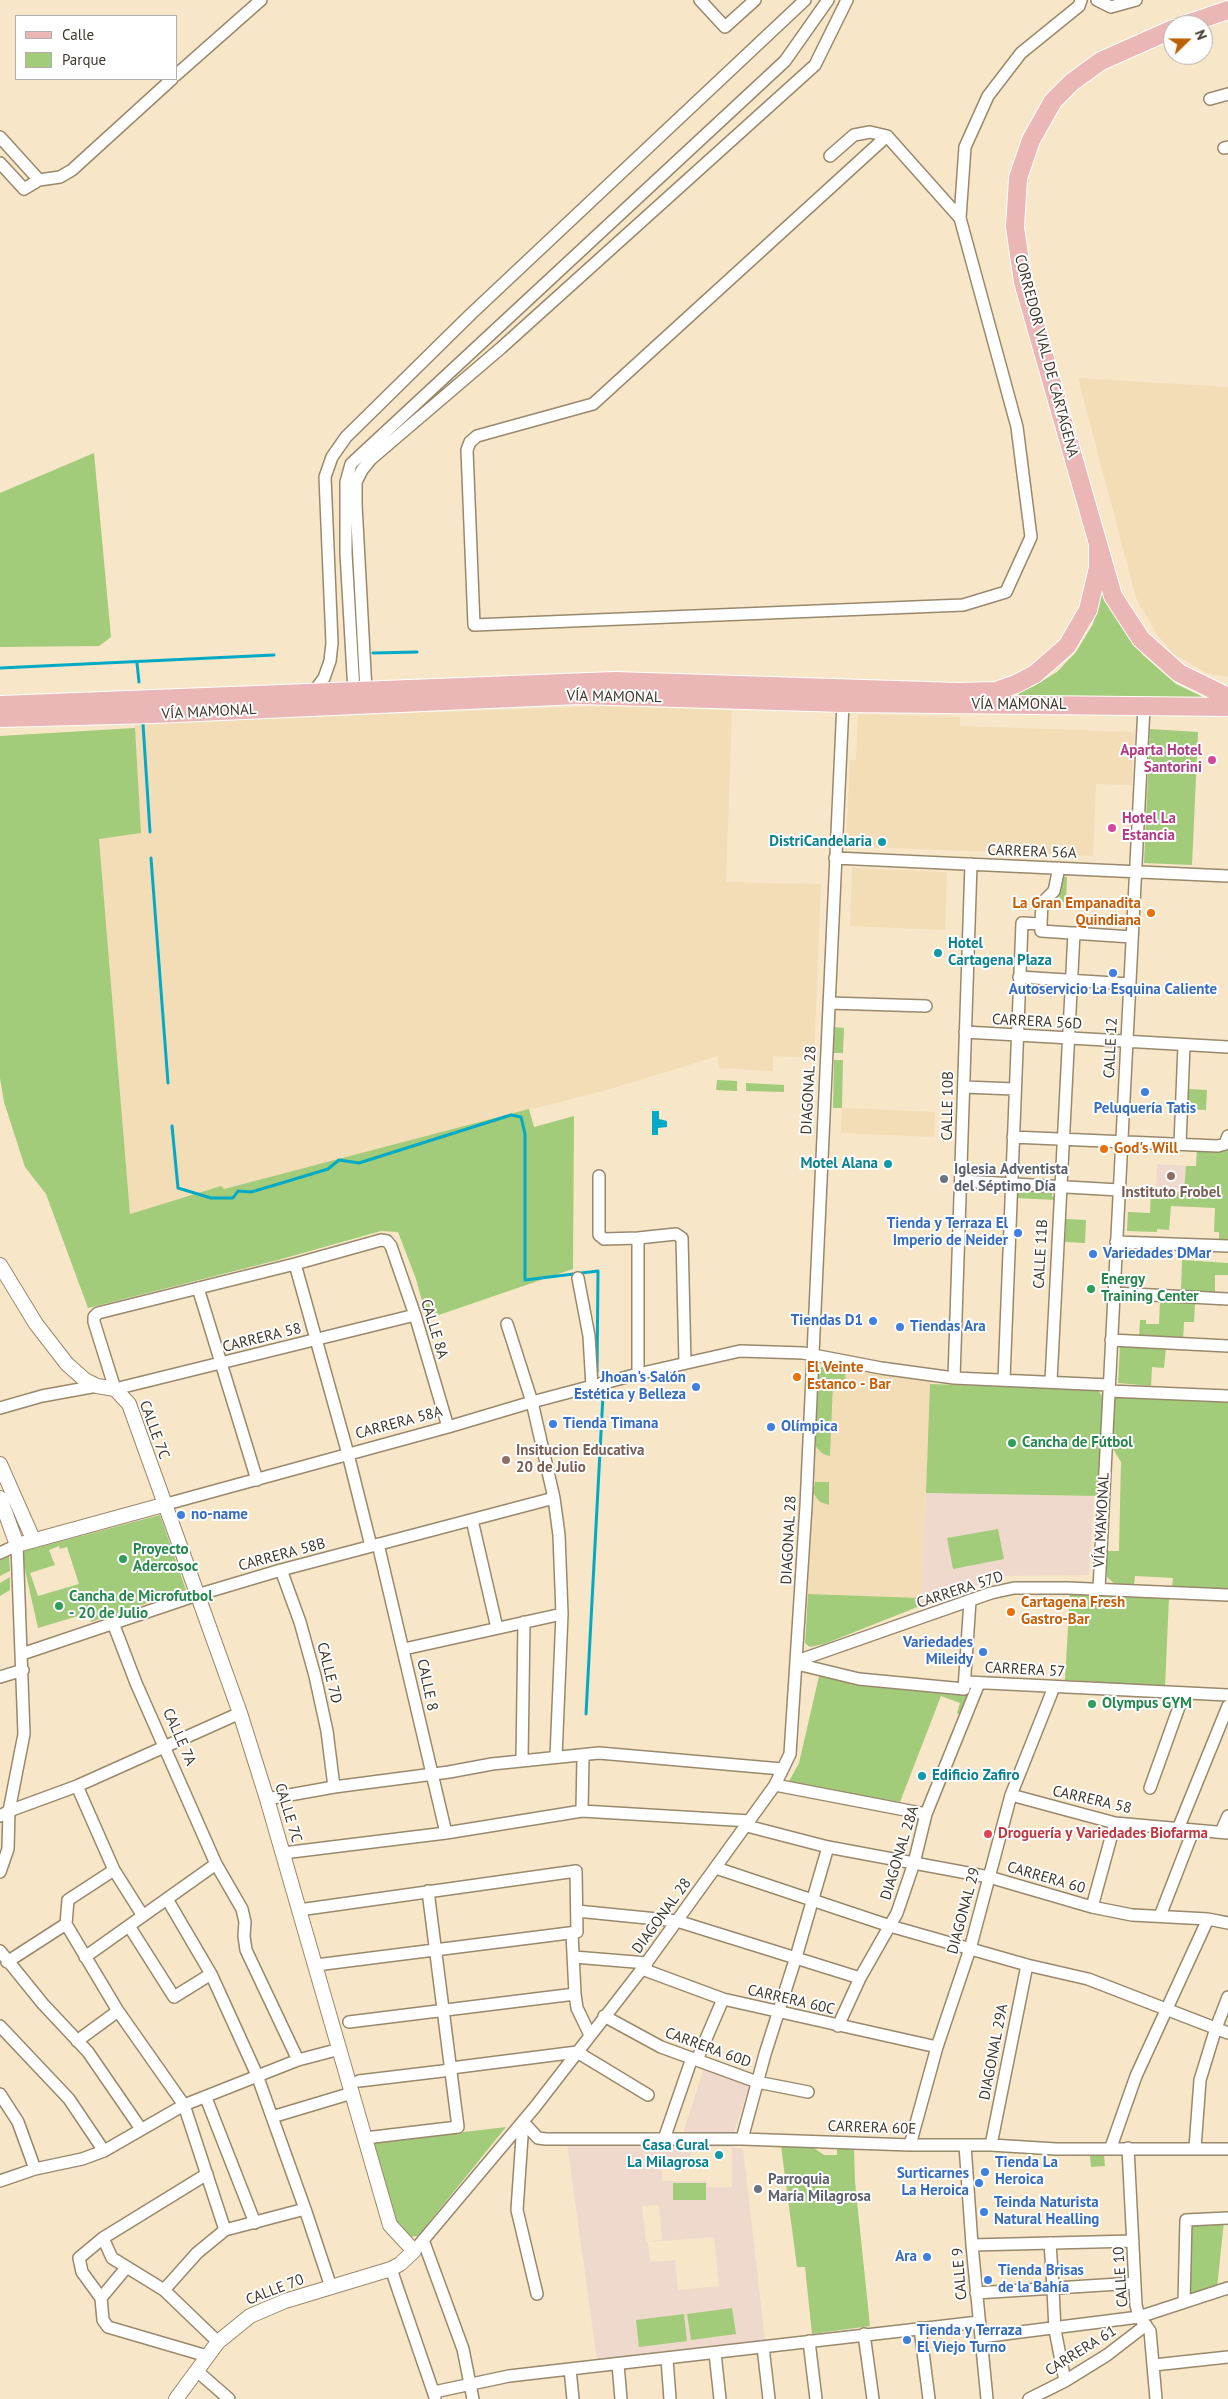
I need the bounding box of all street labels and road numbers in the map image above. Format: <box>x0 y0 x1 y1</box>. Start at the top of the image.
street label: CORREDOR VIAL DE CARTAGENA <box>1010 253 1082 459</box>
street label: VÍA MAMONAL <box>566 687 662 707</box>
street label: VÍA MAMONAL <box>971 696 1067 714</box>
street label: VÍA MAMONAL <box>161 701 257 723</box>
street label: CARRERA 56A <box>987 841 1077 863</box>
street label: CARRERA 56D <box>991 1011 1083 1033</box>
street label: CALLE 12 <box>1100 1017 1122 1079</box>
street label: DIAGONAL 28 <box>798 1045 820 1135</box>
street label: CALLE 10B <box>938 1071 958 1141</box>
street label: CALLE 11B <box>1030 1219 1052 1289</box>
street label: CALLE 8A <box>416 1297 452 1361</box>
street label: CARRERA 58 <box>221 1320 303 1356</box>
street label: CALLE 7C <box>135 1398 173 1462</box>
street label: CARRERA 58A <box>354 1403 444 1443</box>
street label: VÍA MAMONAL <box>1091 1472 1113 1568</box>
street label: DIAGONAL 28 <box>778 1495 800 1585</box>
street label: CARRERA 58B <box>237 1535 327 1575</box>
street label: CARRERA 57D <box>914 1567 1006 1613</box>
street label: CALLE 7D <box>313 1641 345 1705</box>
street label: CALLE 8 <box>413 1657 441 1713</box>
street label: CARRERA 57 <box>984 1659 1066 1681</box>
street label: CALLE 7A <box>158 1706 200 1768</box>
street label: CALLE 7C <box>270 1781 306 1845</box>
street label: CARRERA 58 <box>1051 1782 1133 1818</box>
street label: DIAGONAL 28A <box>877 1804 923 1902</box>
street label: CARRERA 60 <box>1005 1858 1087 1898</box>
street label: DIAGONAL 29 <box>944 1866 984 1956</box>
street label: DIAGONAL 28 <box>629 1875 695 1957</box>
street label: CARRERA 60C <box>746 1981 836 2019</box>
street label: DIAGONAL 29A <box>976 2002 1012 2102</box>
street label: CARRERA 60D <box>663 2024 753 2072</box>
street label: CARRERA 60E <box>827 2117 917 2139</box>
street label: CALLE 10 <box>1110 2246 1132 2308</box>
street label: CALLE 9 <box>949 2247 971 2301</box>
street label: CALLE 70 <box>243 2271 307 2309</box>
street label: CARRERA 61 <box>1042 2322 1120 2380</box>

